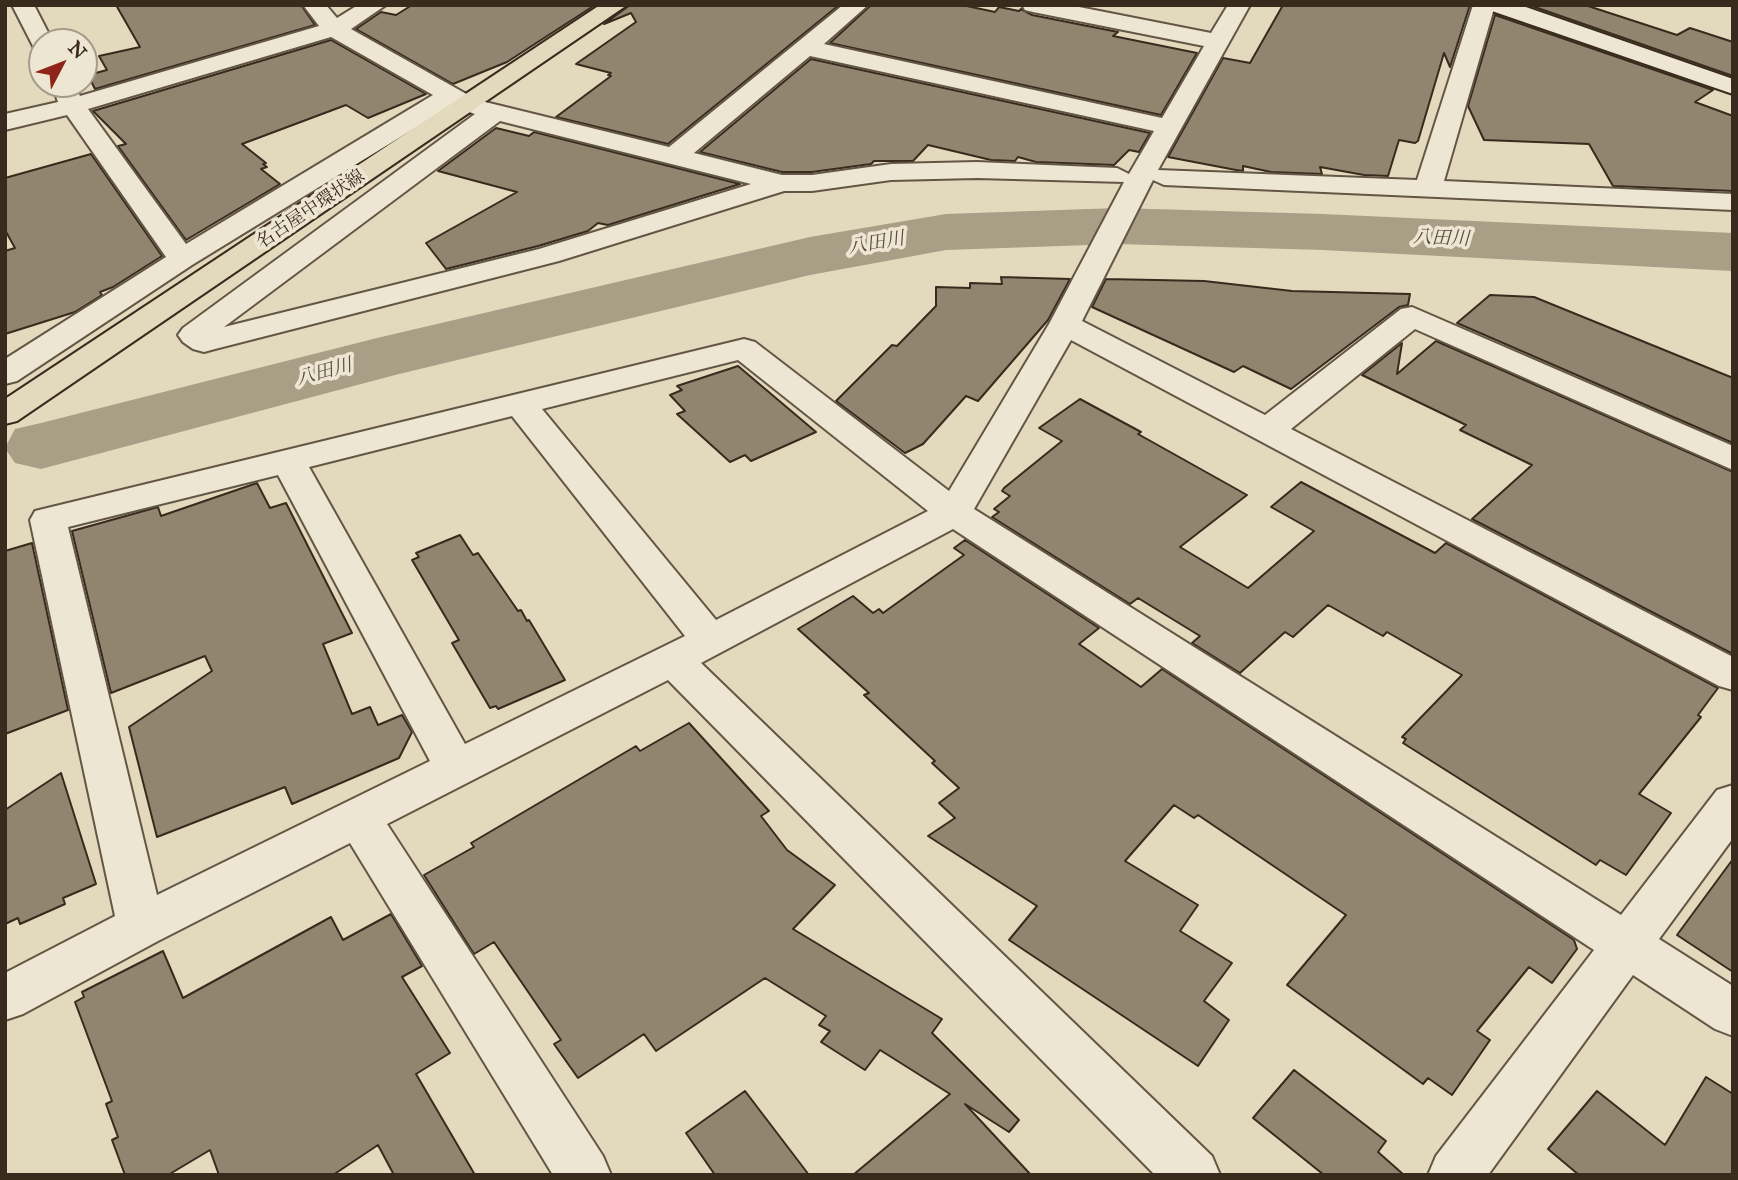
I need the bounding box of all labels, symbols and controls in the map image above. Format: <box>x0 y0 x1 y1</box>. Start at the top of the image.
north arrow <box>28 28 98 98</box>
text: N <box>64 36 91 64</box>
street label: 名古屋中環状線 <box>253 166 369 254</box>
water label: 八田川 <box>1412 227 1470 251</box>
water label: 八田川 <box>846 228 906 260</box>
water label: 八田川 <box>294 355 354 391</box>

